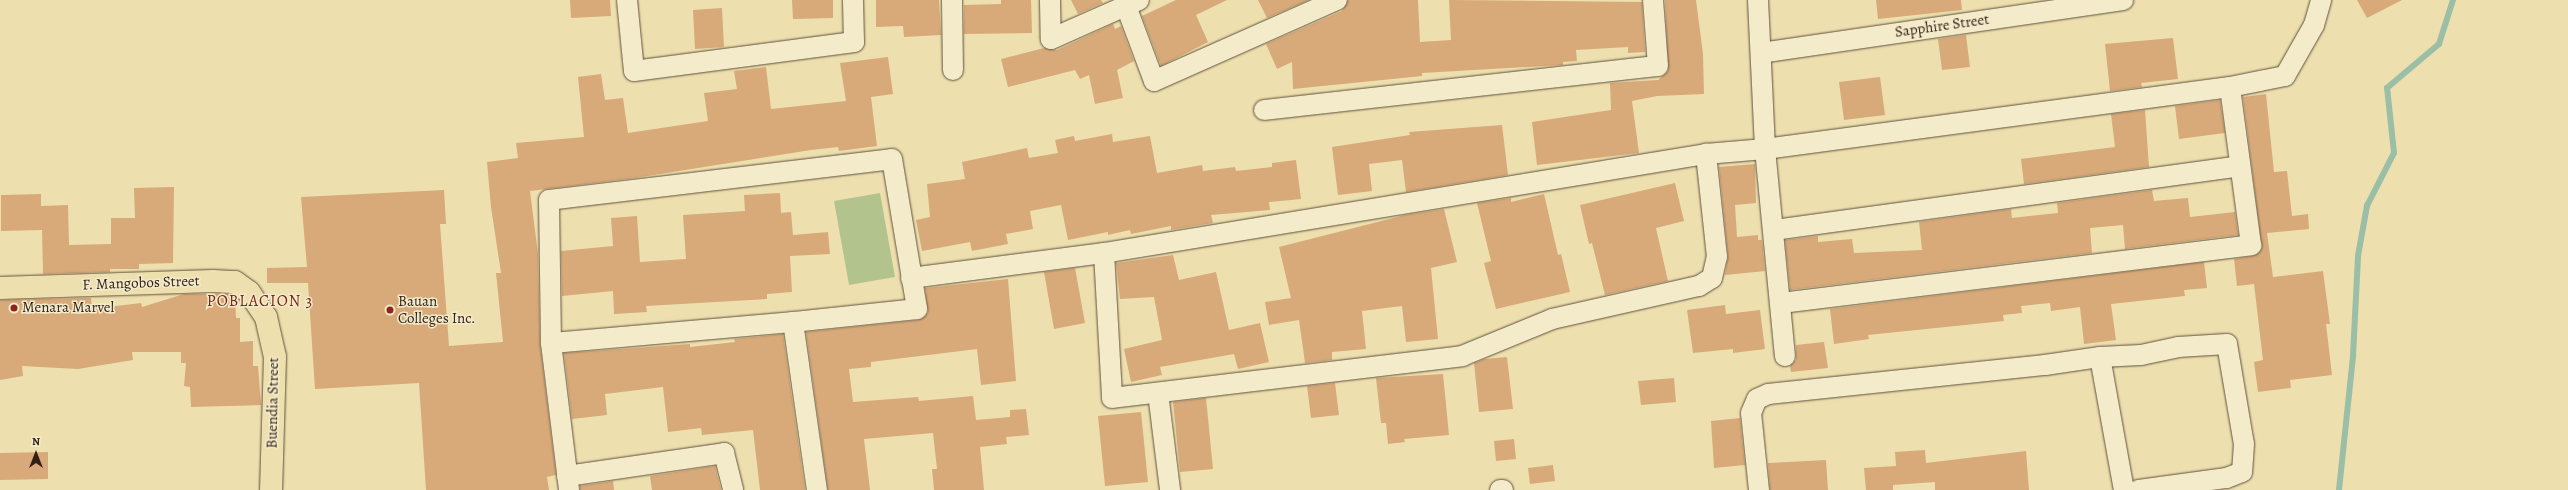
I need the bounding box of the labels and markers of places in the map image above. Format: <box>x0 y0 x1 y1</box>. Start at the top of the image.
place label: Bauan Colleges Inc. <box>398 292 476 327</box>
place label: Menara Marvel <box>22 299 114 317</box>
marker: Menara Marvel <box>9 303 19 313</box>
marker: Bauan Colleges Inc. <box>385 305 395 315</box>

